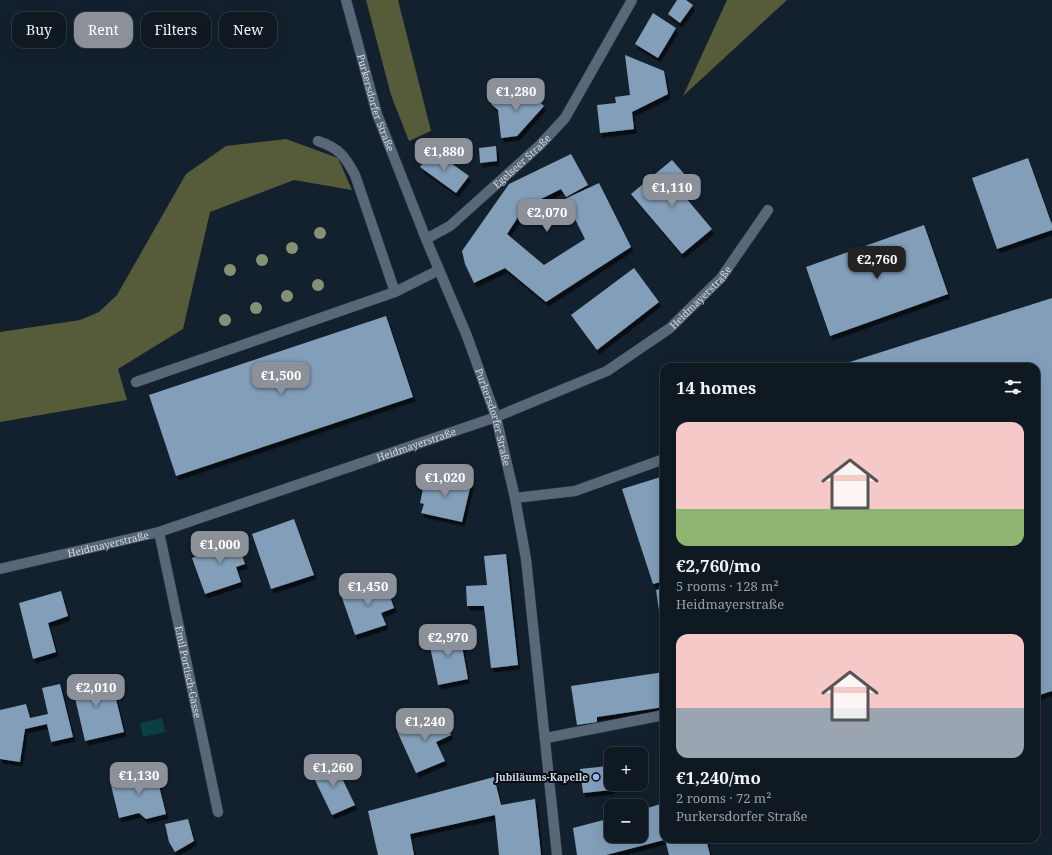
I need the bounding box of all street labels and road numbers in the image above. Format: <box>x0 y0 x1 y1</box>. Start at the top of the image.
street label: Purkersdorfer Straße <box>354 52 398 153</box>
street label: Egelseer Straße <box>490 131 554 191</box>
street label: Heidmayerstraße <box>666 263 734 332</box>
street label: Purkersdorfer Straße <box>472 366 514 467</box>
street label: Heidmayerstraße <box>375 424 458 464</box>
street label: Heidmayerstraße <box>66 528 150 560</box>
street label: Emil Portisch-Gasse <box>172 625 205 719</box>

